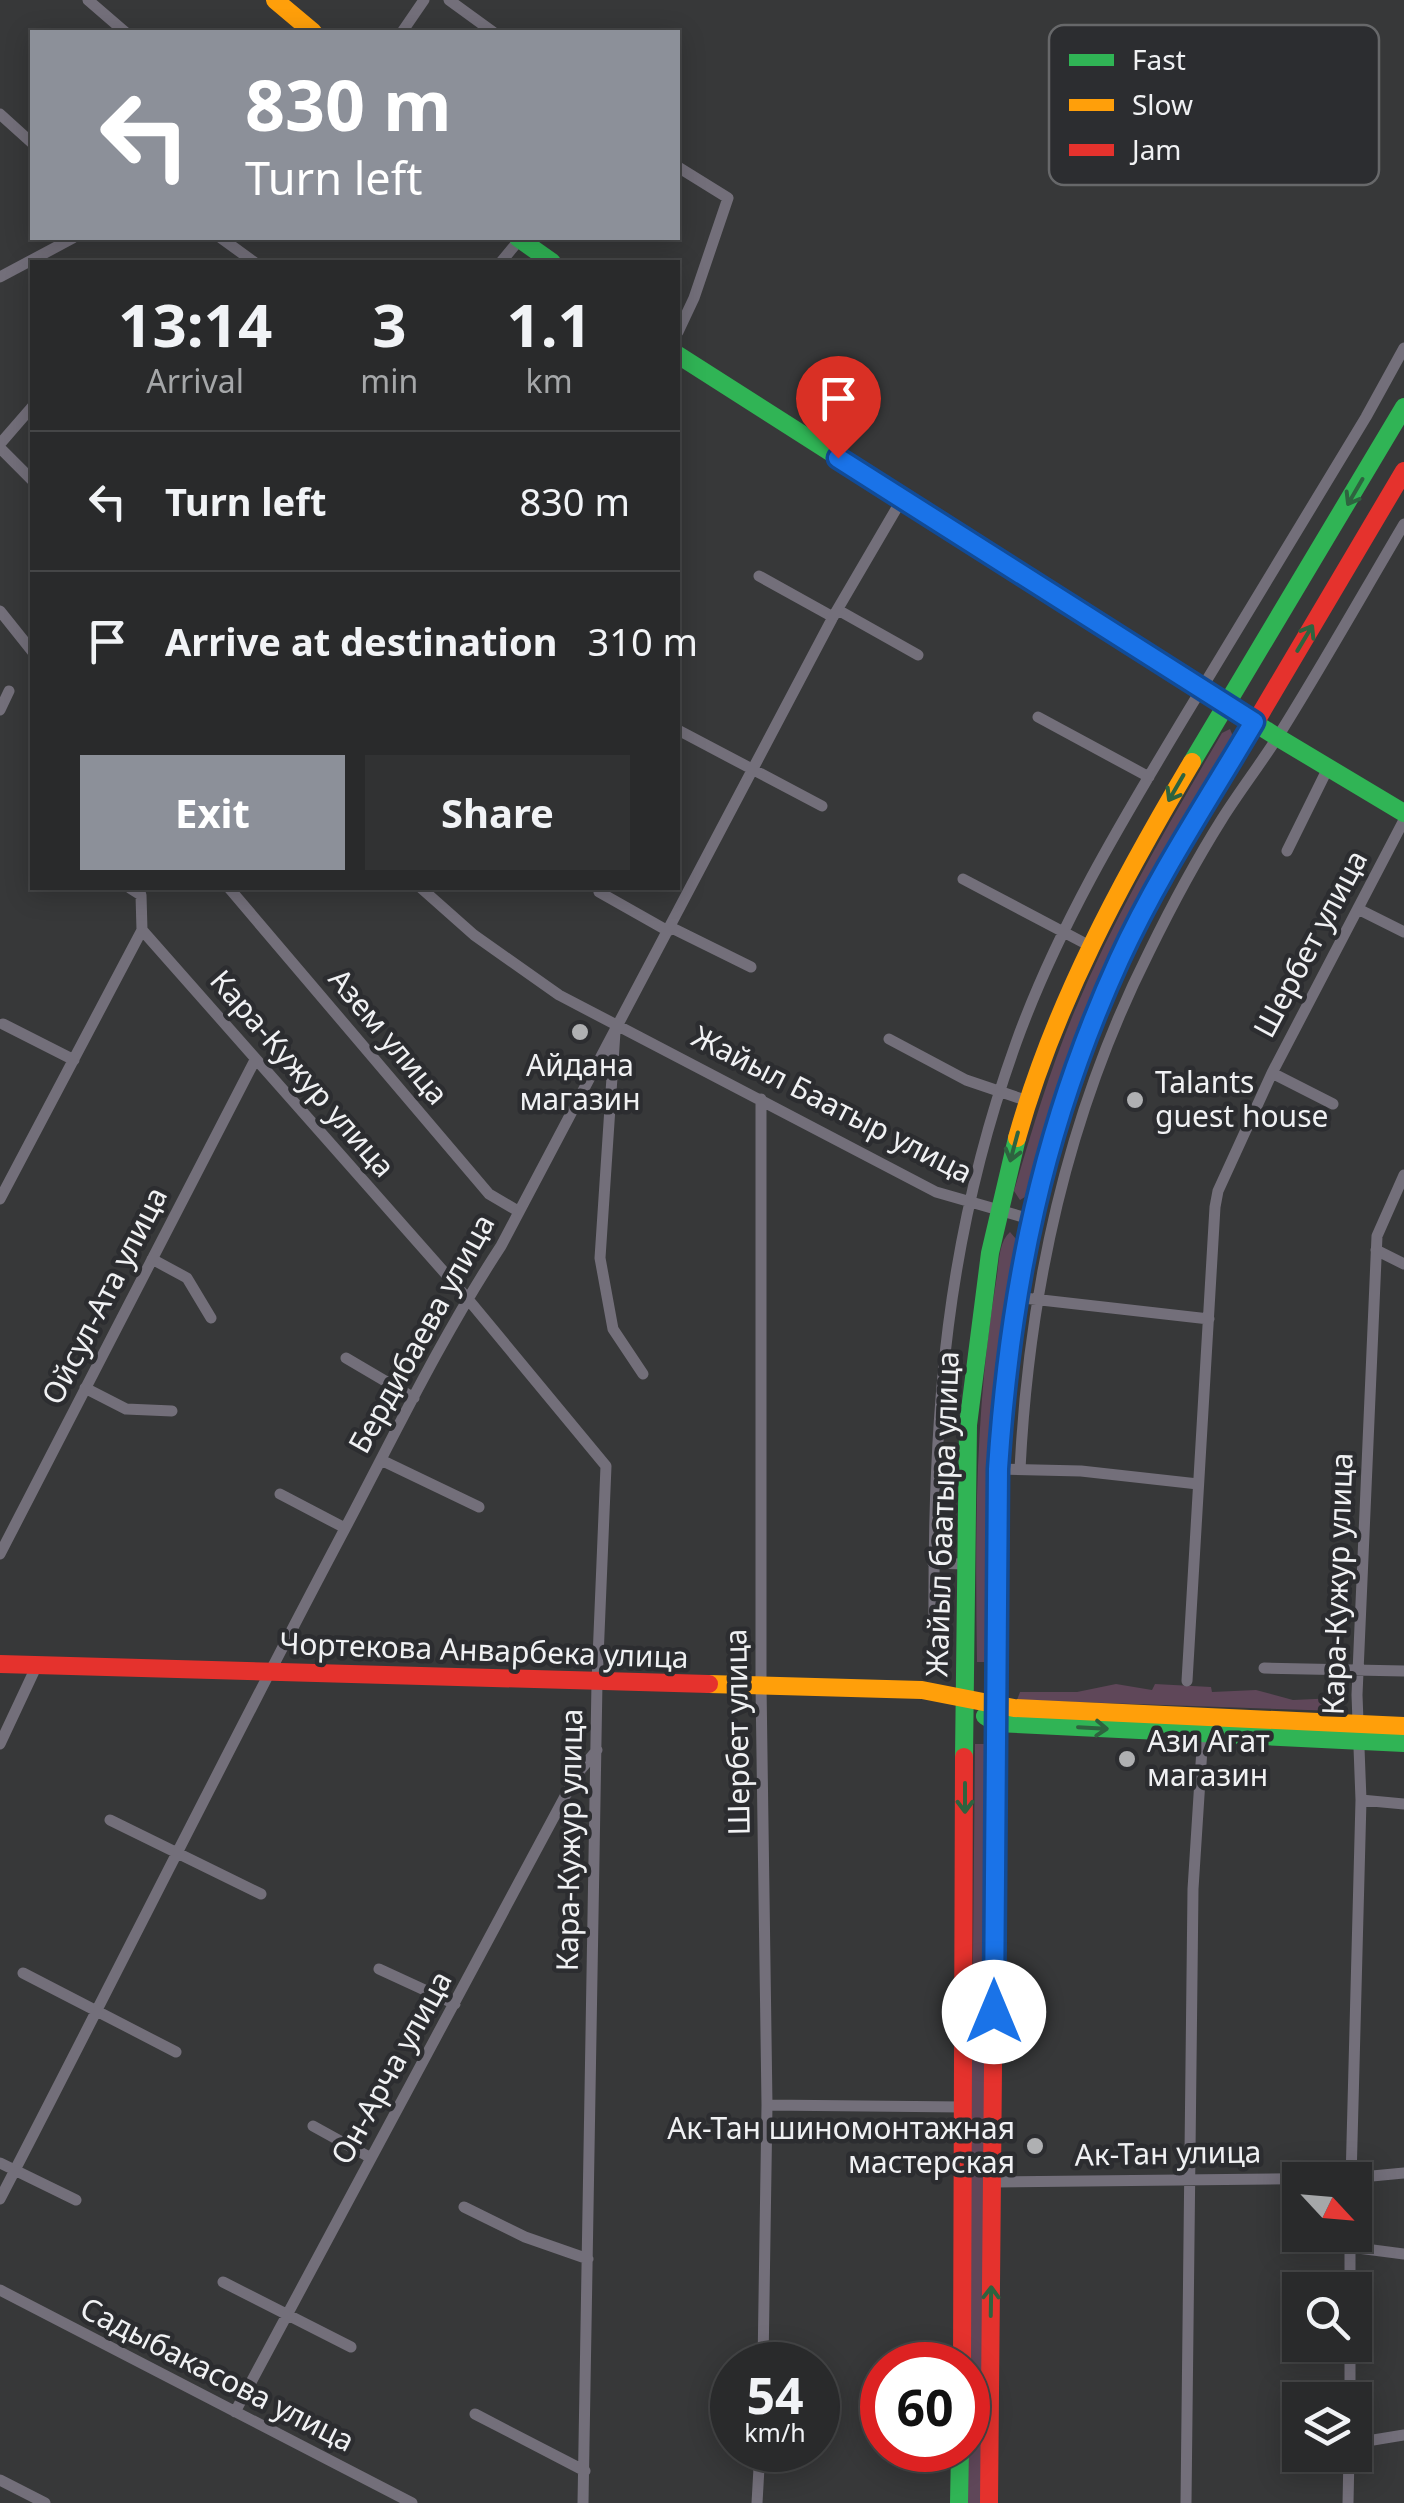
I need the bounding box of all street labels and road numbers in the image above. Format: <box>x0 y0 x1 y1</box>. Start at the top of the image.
street label: Шербет улица <box>1243 842 1376 1044</box>
street label: Азем улица <box>320 959 458 1113</box>
street label: Кара-Кужур улица <box>202 960 405 1186</box>
street label: Жайыл Баатыр улица <box>685 1015 980 1192</box>
street label: Ойсул-Ата улица <box>31 1180 176 1411</box>
street label: Бердибаева улица <box>338 1206 503 1460</box>
street label: Жайыл баатыра улица <box>915 1350 968 1677</box>
street label: Кара-Кужур улица <box>1311 1452 1362 1716</box>
street label: Чортекова Анварбека улица <box>279 1622 689 1677</box>
street label: Шербет улица <box>714 1628 759 1836</box>
street label: Кара-Кужур улица <box>546 1708 591 1972</box>
street label: Он-Арча улица <box>321 1963 461 2171</box>
street label: Ак-Тан улица <box>1074 2130 1262 2175</box>
street label: Садыбакасова улица <box>74 2287 362 2461</box>

